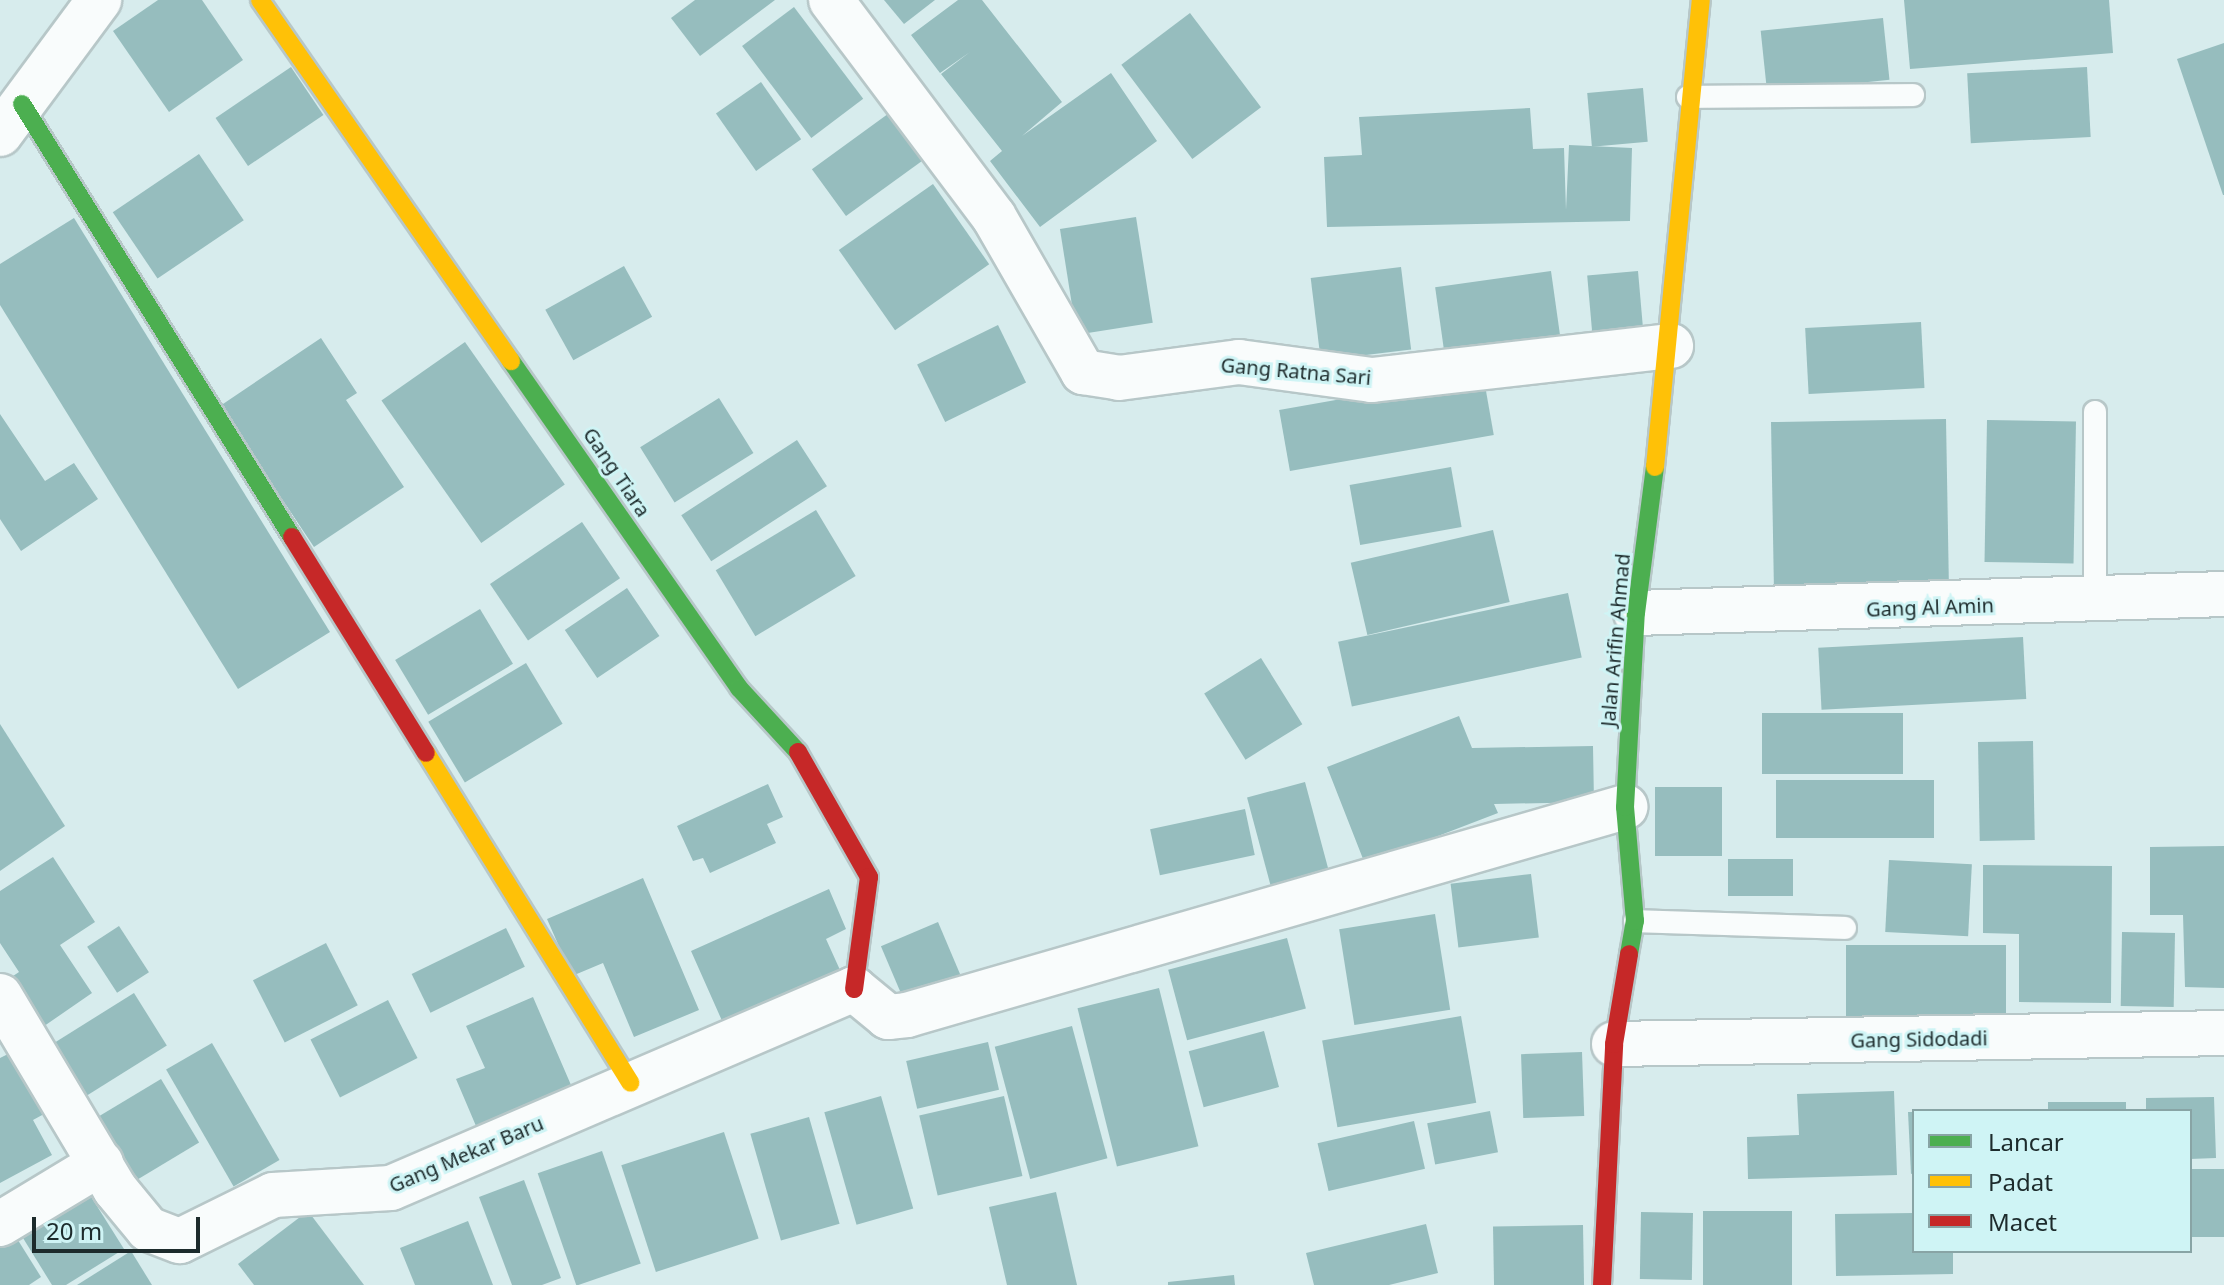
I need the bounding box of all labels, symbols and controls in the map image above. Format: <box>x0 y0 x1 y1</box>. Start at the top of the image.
street label: Gang Ratna Sari <box>1220 352 1372 390</box>
street label: Gang Tiara <box>578 423 656 521</box>
street label: Jalan Arifin Ahmad <box>1595 552 1635 728</box>
street label: Gang Al Amin <box>1866 593 1994 621</box>
street label: Gang Sidodadi <box>1850 1026 1988 1052</box>
legend <box>1912 1109 2192 1253</box>
street label: Gang Mekar Baru <box>385 1111 547 1197</box>
text: Lancar <box>1988 1125 2064 1158</box>
text: Padat <box>1988 1165 2053 1198</box>
scale bar <box>36 1201 204 1251</box>
text: Macet <box>1988 1205 2057 1238</box>
text: 20 m <box>46 1214 102 1247</box>

